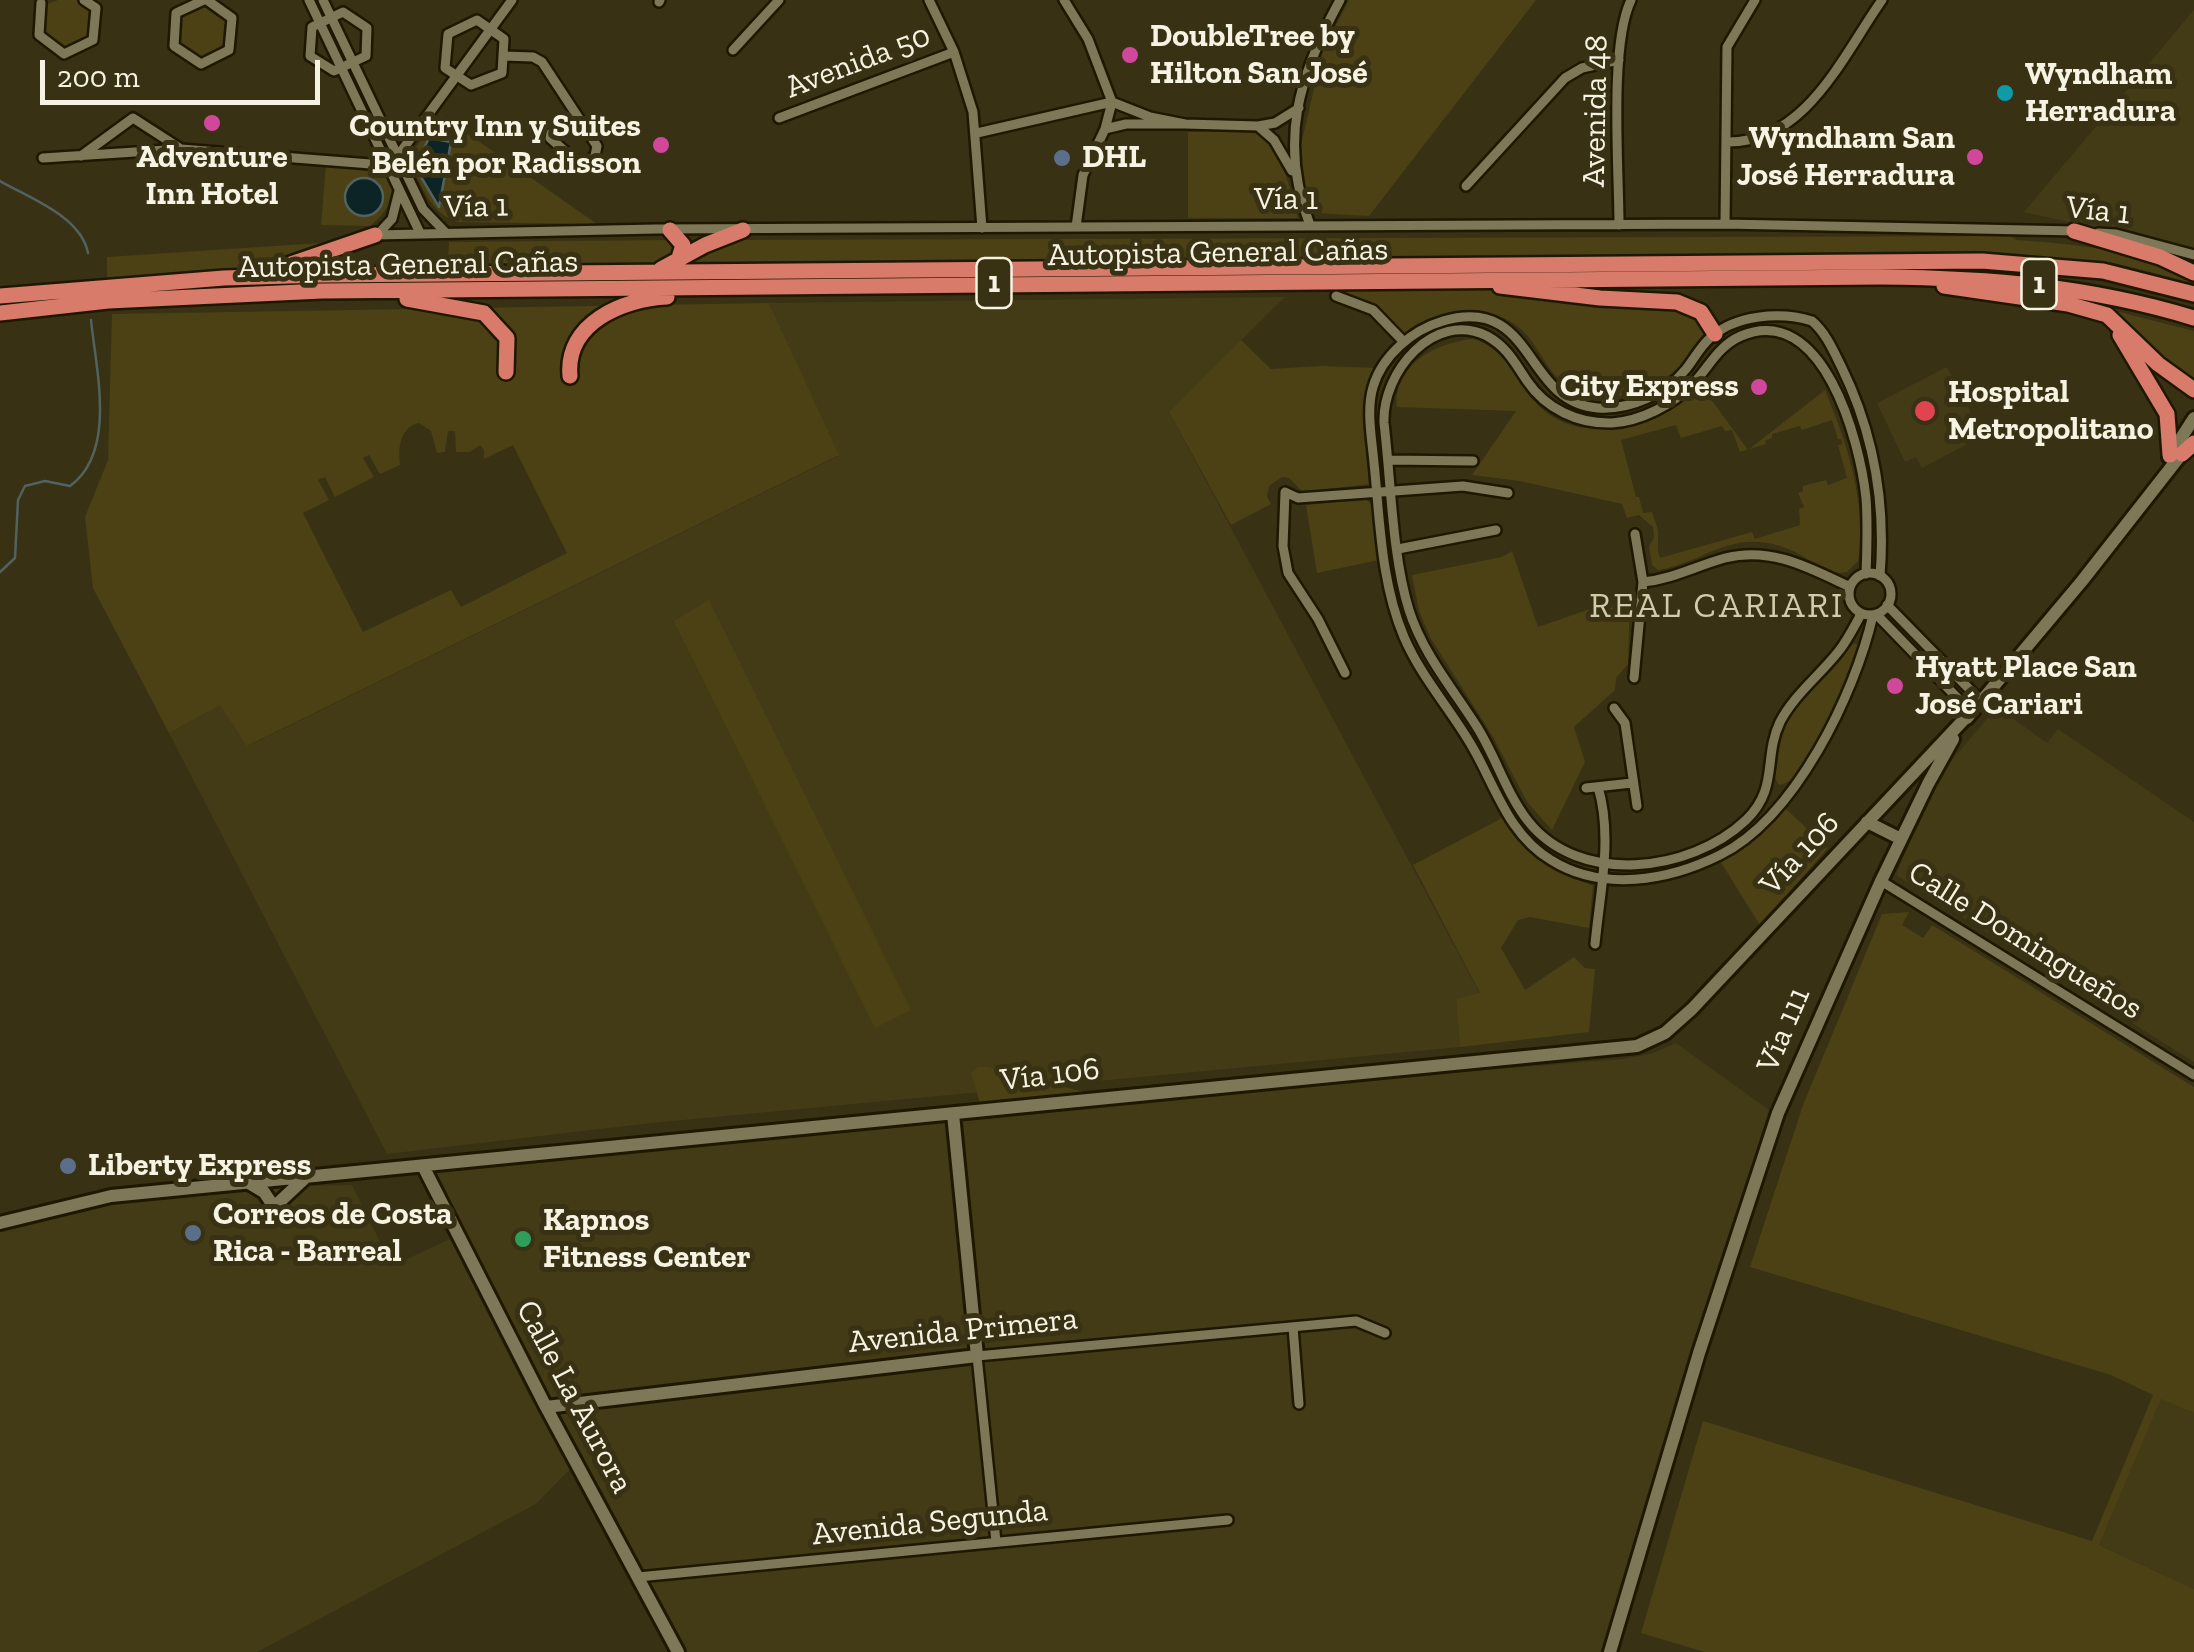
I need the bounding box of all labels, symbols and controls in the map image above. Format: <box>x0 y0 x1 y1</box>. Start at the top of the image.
street label: Avenida 50 <box>780 17 936 107</box>
place label: DoubleTree by Hilton San José <box>1150 18 1368 93</box>
street label: Avenida 48 <box>1575 35 1617 187</box>
scale bar <box>45 40 325 102</box>
marker: DoubleTree by Hilton San José <box>1119 44 1141 66</box>
place label: Wyndham Herradura <box>2025 56 2176 131</box>
text: 200 m <box>57 59 140 95</box>
marker: Wyndham Herradura <box>1994 82 2016 104</box>
place label: Country Inn y Suites Belén por Radisson <box>349 108 641 183</box>
marker: Adventure Inn Hotel <box>201 112 223 134</box>
place label: Wyndham San José Herradura <box>1737 120 1955 195</box>
marker: Country Inn y Suites Belén por Radisson <box>650 134 672 156</box>
place label: Adventure Inn Hotel <box>136 139 288 214</box>
place label: DHL <box>1082 139 1146 177</box>
marker: Wyndham San José Herradura <box>1964 146 1986 168</box>
marker: DHL <box>1051 147 1073 169</box>
street label: Vía 1 <box>1254 181 1318 219</box>
street label: Vía 1 <box>444 187 508 227</box>
street label: Vía 1 <box>2064 189 2132 233</box>
street label: Autopista General Cañas <box>1047 231 1389 275</box>
street label: Autopista General Cañas <box>237 243 579 287</box>
road number: 1 <box>976 258 1012 308</box>
road number: 1 <box>2022 259 2056 309</box>
place label: City Express <box>1560 368 1739 406</box>
place label: Hospital Metropolitano <box>1948 374 2154 449</box>
marker: City Express <box>1748 376 1770 398</box>
marker: Hospital Metropolitano <box>1912 398 1938 424</box>
district label: REAL CARIARI <box>1589 586 1845 628</box>
place label: Hyatt Place San José Cariari <box>1915 649 2137 724</box>
marker: Hyatt Place San José Cariari <box>1884 675 1906 697</box>
street label: Vía 106 <box>1752 805 1848 903</box>
street label: Calle Domingueños <box>1901 854 2149 1028</box>
street label: Vía 111 <box>1749 982 1819 1078</box>
street label: Vía 106 <box>998 1050 1102 1100</box>
place label: Liberty Express <box>88 1147 311 1185</box>
marker: Liberty Express <box>57 1155 79 1177</box>
place label: Correos de Costa Rica - Barreal <box>213 1196 452 1271</box>
place label: Kapnos Fitness Center <box>543 1202 751 1277</box>
marker: Correos de Costa Rica - Barreal <box>182 1222 204 1244</box>
marker: Kapnos Fitness Center <box>512 1228 534 1250</box>
street label: Calle La Aurora <box>507 1294 641 1500</box>
street label: Avenida Primera <box>847 1300 1079 1362</box>
street label: Avenida Segunda <box>810 1492 1050 1554</box>

